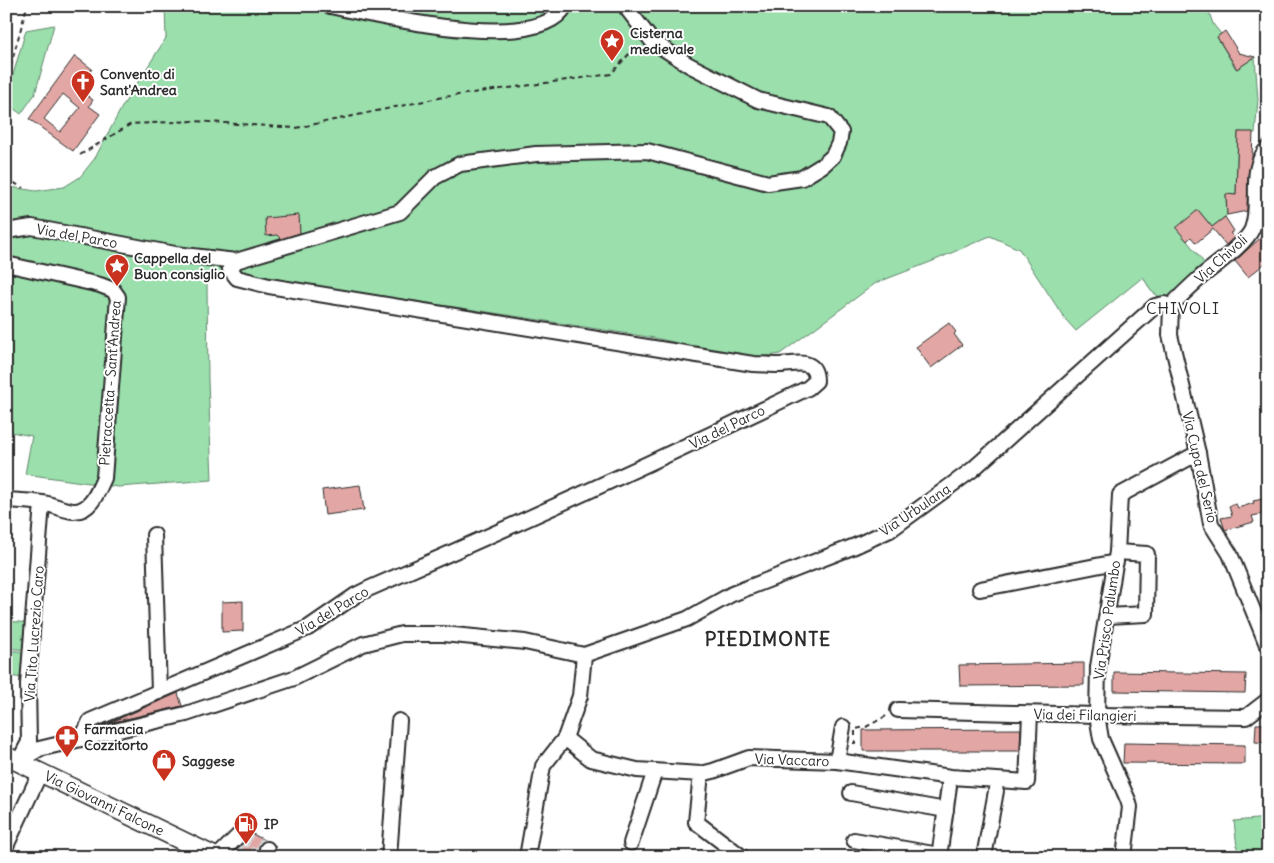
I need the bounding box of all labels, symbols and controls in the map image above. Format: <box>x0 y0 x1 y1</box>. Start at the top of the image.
place label: Cisterna medievale <box>630 24 695 58</box>
place icon: Cisterna medievale <box>599 28 625 62</box>
place label: Convento di Sant'Andrea <box>100 65 177 99</box>
church icon: Convento di Sant'Andrea <box>70 69 96 103</box>
street label: Via del Parco <box>35 220 119 252</box>
street label: Via Chivoli <box>1191 231 1251 287</box>
place label: Cappella del Buon consiglio <box>134 249 225 283</box>
place icon: Cappella del Buon consiglio <box>104 253 130 287</box>
district label: CHIVOLI <box>1146 298 1220 318</box>
street label: Pietraccetta - Sant'Andrea <box>95 300 125 466</box>
street label: Via del Parco <box>686 401 768 453</box>
street label: Via Cupa del Serio <box>1178 409 1222 525</box>
street label: Via Urbulana <box>876 480 954 540</box>
street label: Via Prisco Palumbo <box>1090 559 1124 681</box>
street label: Via Tito Lucrezio Caro <box>20 565 48 703</box>
street label: Via del Parco <box>292 582 372 640</box>
district label: PIEDIMONTE <box>705 627 831 651</box>
street label: Via dei Filangieri <box>1033 705 1137 725</box>
place label: Farmacia Cozzitorto <box>84 720 148 754</box>
pharmacy icon: Farmacia Cozzitorto <box>54 724 80 758</box>
shop icon: Saggese <box>151 748 177 782</box>
street label: Via Vaccaro <box>754 750 830 770</box>
place label: Saggese <box>182 752 235 770</box>
street label: Via Giovanni Falcone <box>41 767 167 840</box>
fuel station icon: IP <box>233 811 259 845</box>
place label: IP <box>264 815 279 833</box>

